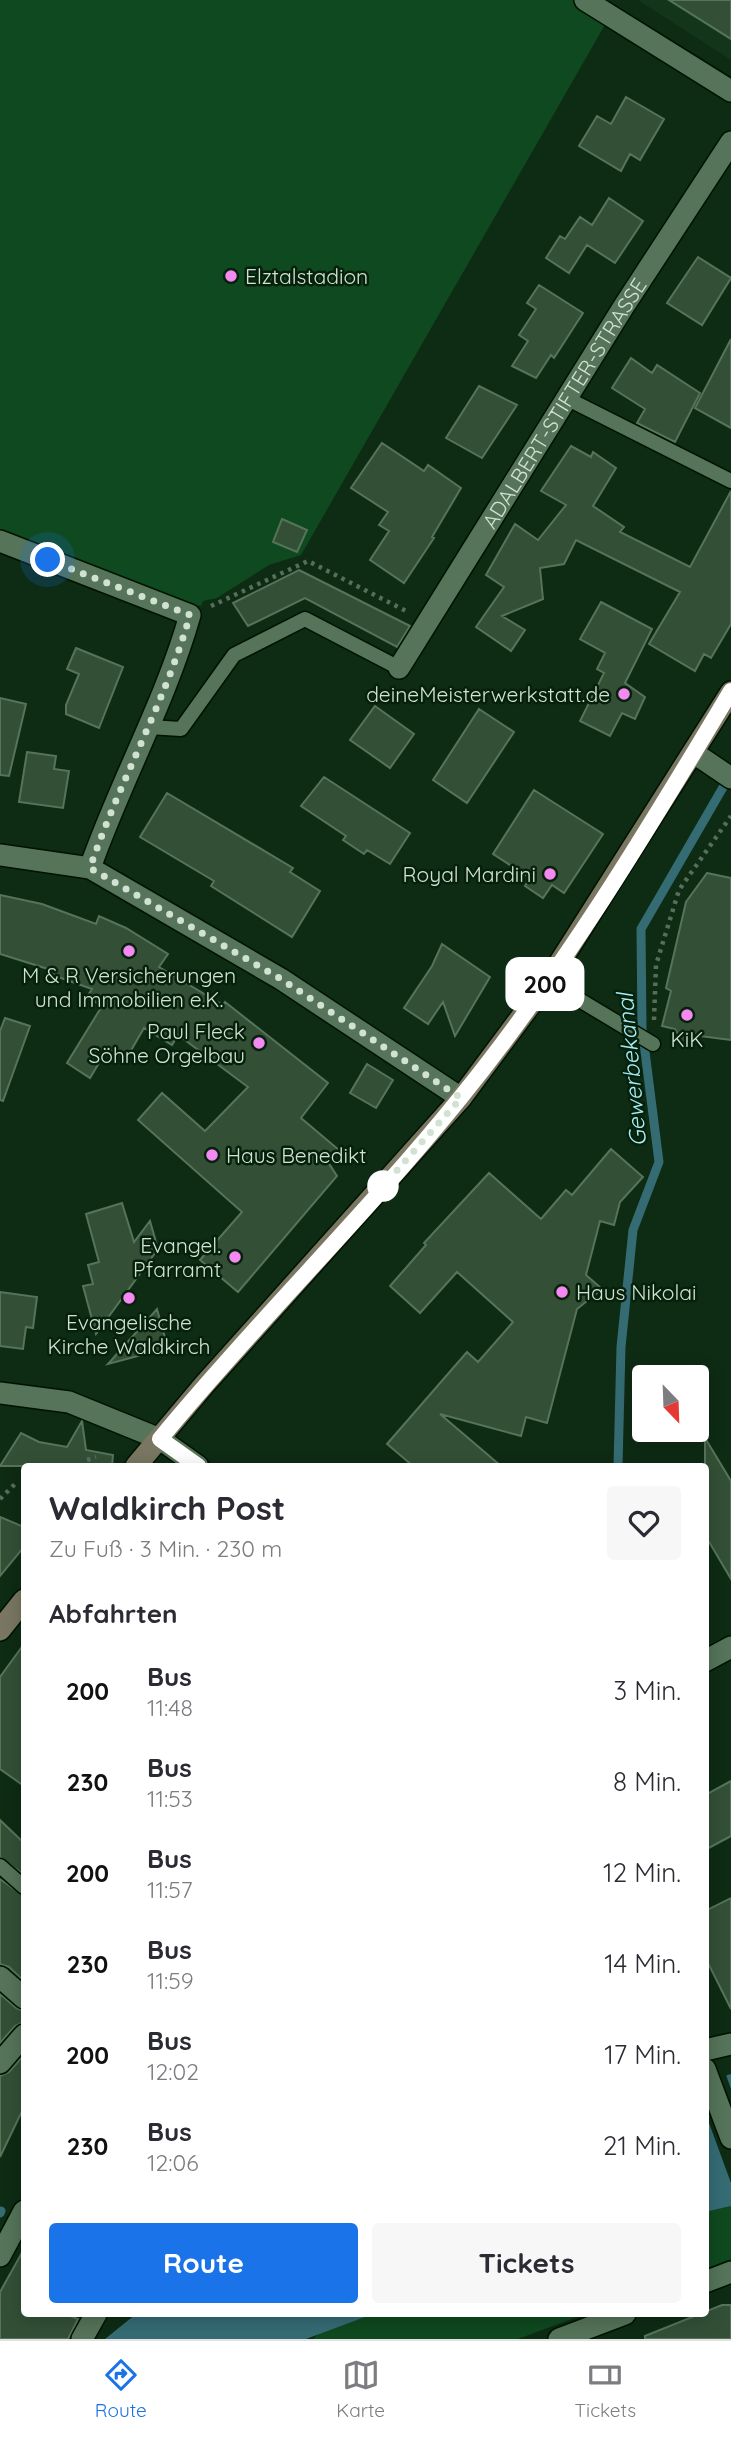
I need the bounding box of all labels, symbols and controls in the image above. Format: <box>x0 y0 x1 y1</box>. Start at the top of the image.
place label: Elztalstadion <box>245 263 368 289</box>
marker: Elztalstadion <box>223 268 239 284</box>
street label: ADALBERT-STIFTER-STRASSE <box>476 273 652 533</box>
your location <box>30 542 65 577</box>
place label: deineMeisterwerkstatt.de <box>366 681 610 707</box>
marker: deineMeisterwerkstatt.de <box>616 686 632 702</box>
place label: Royal Mardini <box>403 861 536 887</box>
marker: Royal Mardini <box>542 866 558 882</box>
marker: M & R Versicherungen und Immobilien e.K. <box>121 943 137 959</box>
line badge: 200 <box>505 961 585 1007</box>
place label: M & R Versicherungen und Immobilien e.K. <box>22 962 236 1012</box>
text: 200 <box>523 969 567 999</box>
water label: Gewerbekanal <box>610 989 652 1148</box>
marker: KiK <box>679 1007 695 1023</box>
place label: Paul Fleck Söhne Orgelbau <box>88 1018 245 1068</box>
place label: KiK <box>671 1026 703 1052</box>
marker: Paul Fleck Söhne Orgelbau <box>251 1035 267 1051</box>
place label: Haus Benedikt <box>226 1142 366 1168</box>
marker: Haus Benedikt <box>204 1147 220 1163</box>
unlabelled marker <box>368 1171 398 1201</box>
place label: Evangel. Pfarramt <box>133 1232 221 1282</box>
marker: Evangel. Pfarramt <box>227 1249 243 1265</box>
place label: Haus Nikolai <box>576 1279 696 1305</box>
marker: Haus Nikolai <box>554 1284 570 1300</box>
marker: Evangelische Kirche Waldkirch <box>121 1290 137 1306</box>
place label: Evangelische Kirche Waldkirch <box>47 1309 211 1359</box>
north arrow <box>632 1365 709 1442</box>
map controls <box>632 1365 709 1442</box>
button: heart <box>607 1486 681 1560</box>
text: Waldkirch Post <box>49 1487 285 1528</box>
text: Zu Fuß · 3 Min. · 230 m <box>49 1534 282 1563</box>
text: Abfahrten <box>49 1597 178 1630</box>
text: Bus <box>147 1660 192 1693</box>
text: 3 Min. <box>613 1674 681 1707</box>
text: 200 <box>66 1676 109 1706</box>
text: 11:48 <box>147 1693 193 1722</box>
text: Bus <box>147 1751 192 1784</box>
text: 8 Min. <box>613 1765 681 1798</box>
text: 230 <box>67 1767 108 1797</box>
text: 11:53 <box>147 1784 193 1813</box>
text: Bus <box>147 1842 192 1875</box>
text: 12 Min. <box>603 1856 681 1889</box>
text: 200 <box>66 1858 109 1888</box>
text: 11:57 <box>147 1875 193 1904</box>
text: Bus <box>147 1933 192 1966</box>
text: 14 Min. <box>604 1947 681 1980</box>
text: 230 <box>67 1949 108 1979</box>
text: 11:59 <box>147 1966 194 1995</box>
text: Bus <box>147 2024 192 2057</box>
text: 17 Min. <box>604 2038 681 2071</box>
text: 200 <box>66 2040 109 2070</box>
text: 12:02 <box>147 2057 199 2086</box>
text: Bus <box>147 2115 192 2148</box>
text: 21 Min. <box>603 2129 681 2162</box>
text: 230 <box>67 2131 108 2161</box>
text: 12:06 <box>147 2148 199 2177</box>
button: Route <box>49 2223 358 2303</box>
button: Tickets <box>372 2223 681 2303</box>
tab: Route <box>95 2356 147 2422</box>
tab: Karte <box>336 2356 385 2422</box>
tab: Tickets <box>575 2356 636 2422</box>

